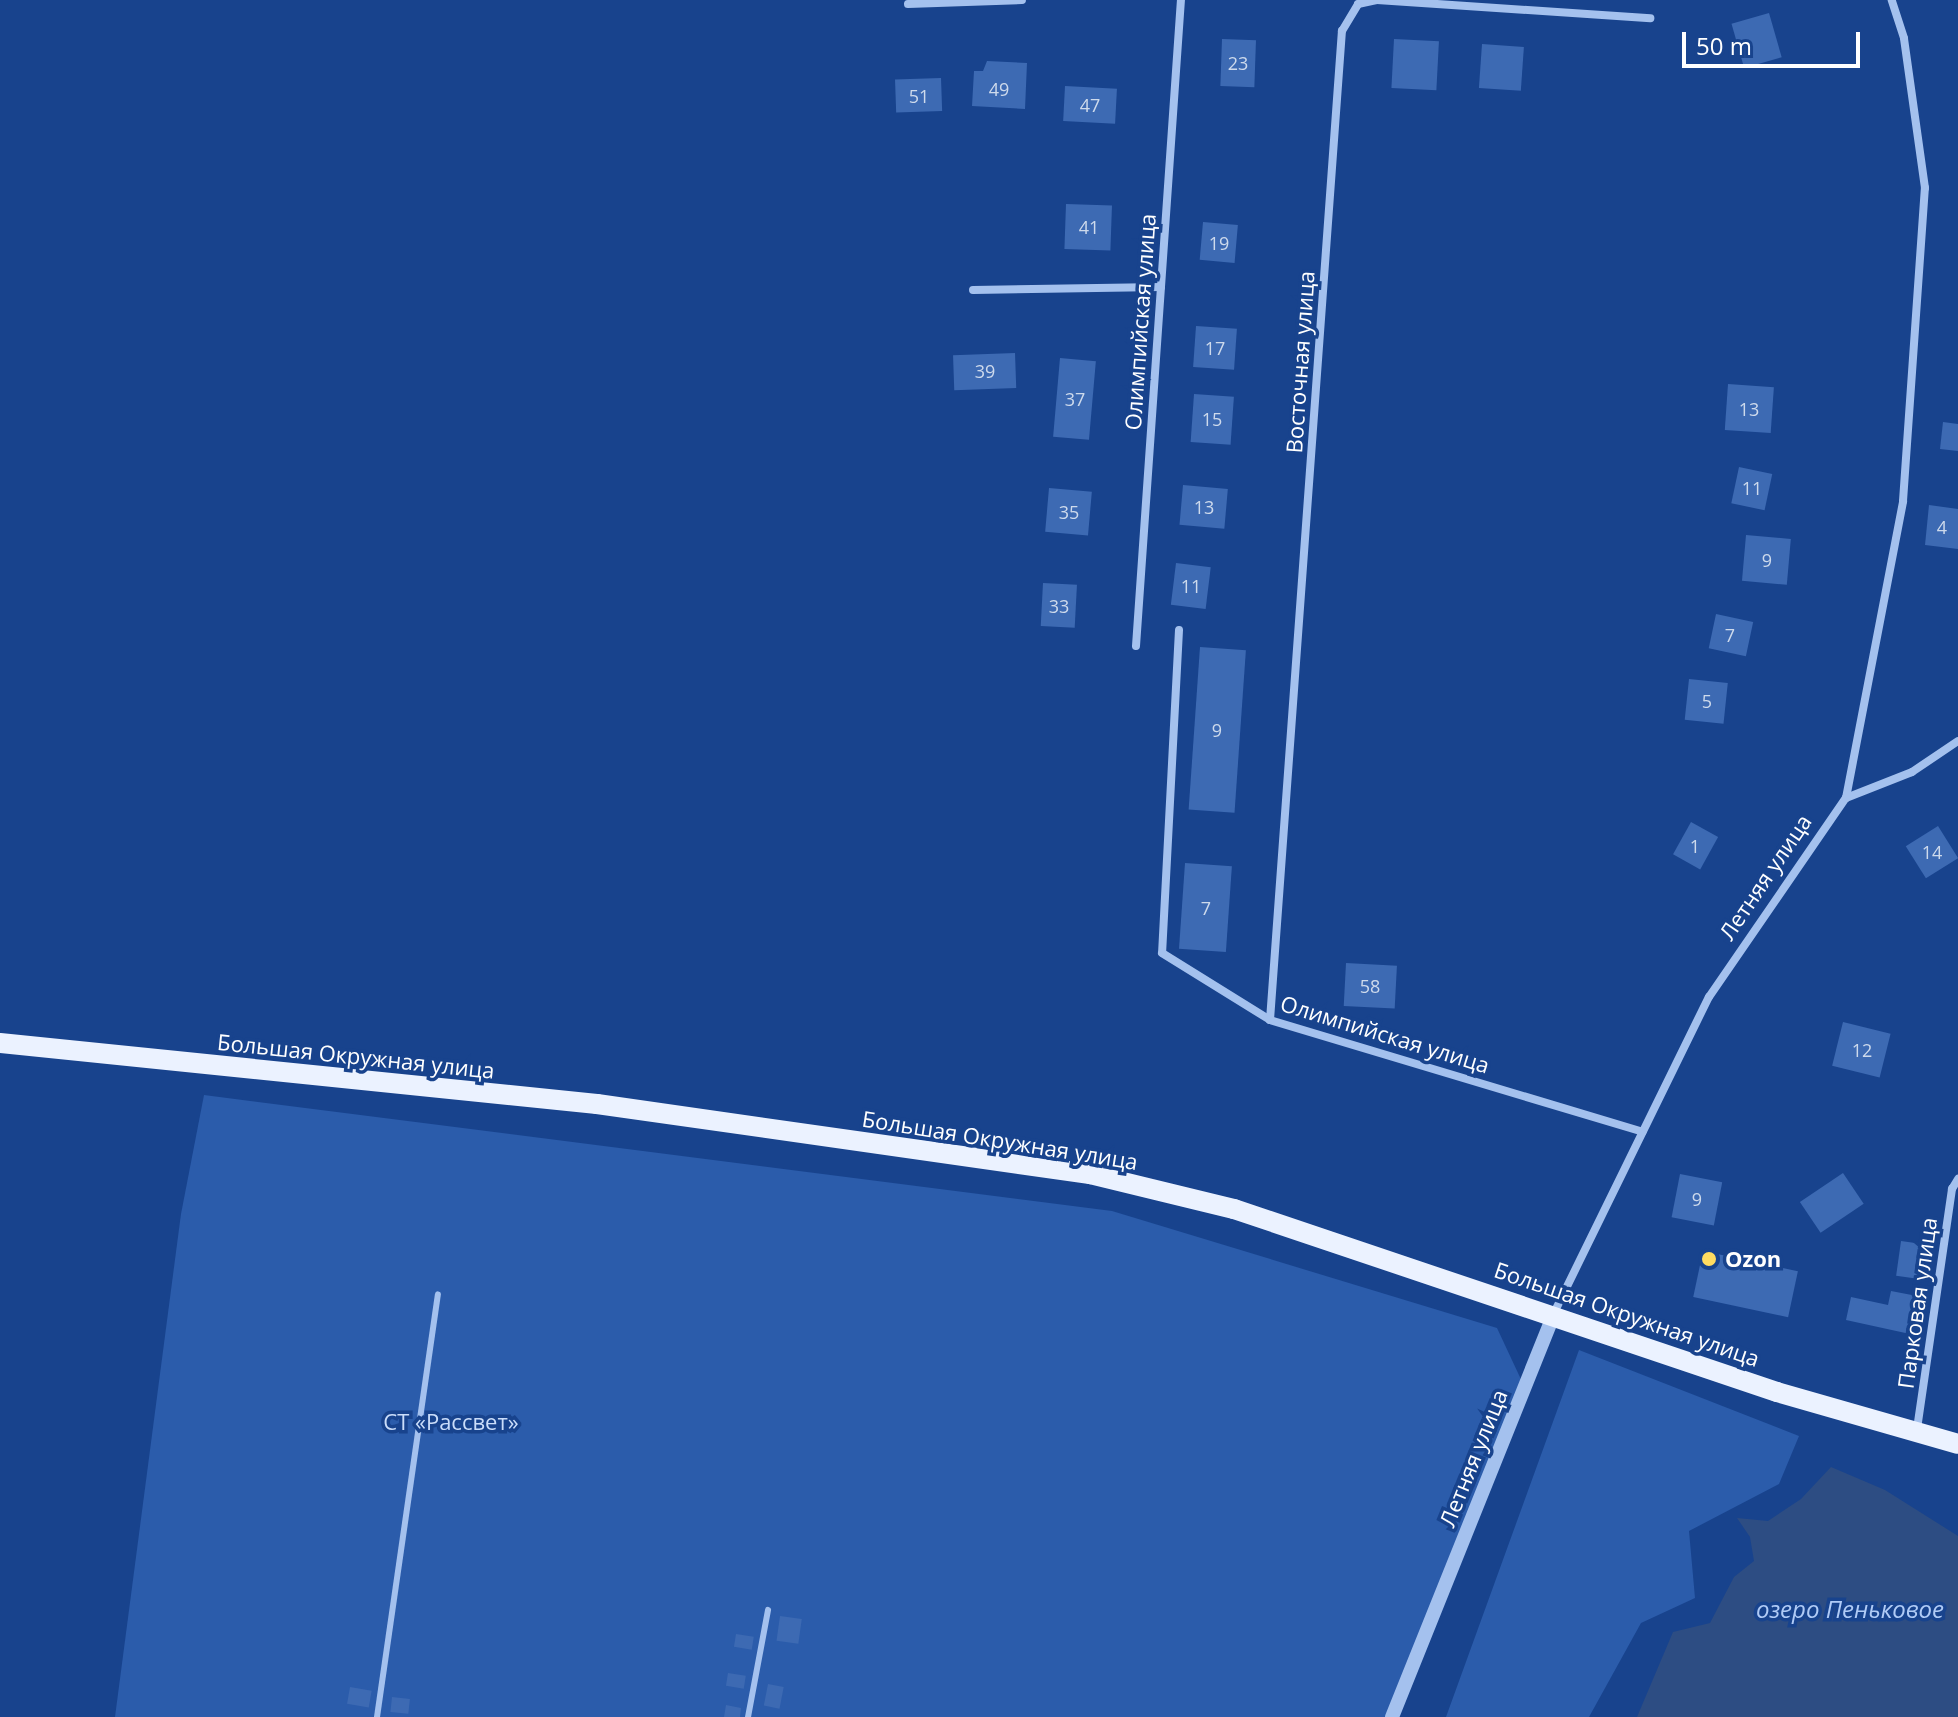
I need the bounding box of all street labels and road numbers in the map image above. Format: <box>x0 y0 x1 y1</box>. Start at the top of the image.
street label: Олимпийская улица <box>1119 213 1161 431</box>
street label: Восточная улица <box>1280 270 1320 454</box>
street label: Летняя улица <box>1713 809 1817 945</box>
street label: Олимпийская улица <box>1277 990 1493 1078</box>
street label: Большая Окружная улица <box>216 1028 496 1084</box>
street label: Большая Окружная улица <box>860 1105 1140 1175</box>
street label: Парковая улица <box>1892 1216 1942 1390</box>
street label: Большая Окружная улица <box>1491 1256 1763 1372</box>
street label: Летняя улица <box>1433 1385 1513 1531</box>

